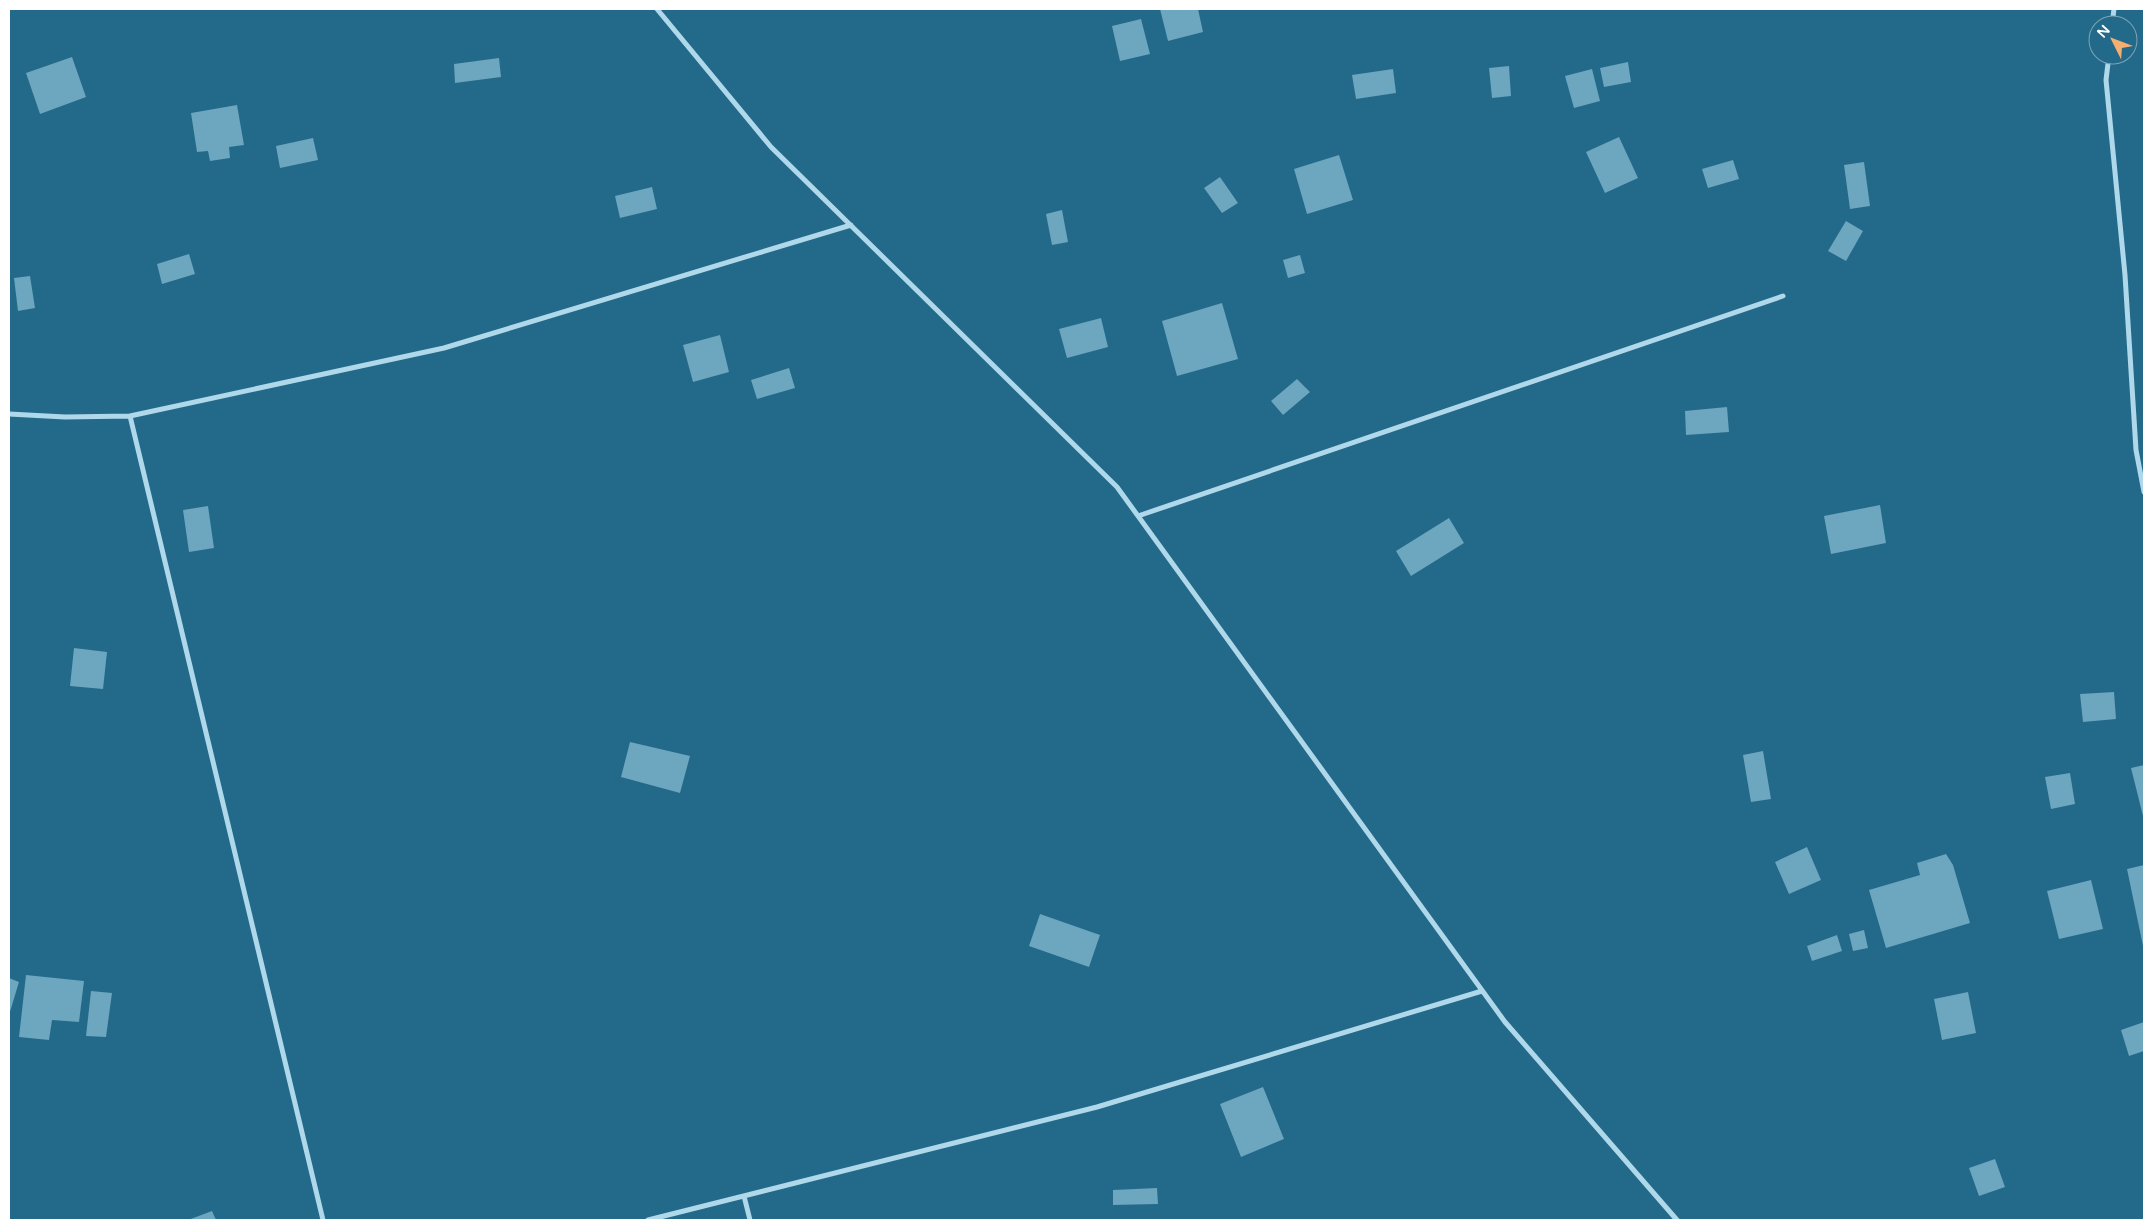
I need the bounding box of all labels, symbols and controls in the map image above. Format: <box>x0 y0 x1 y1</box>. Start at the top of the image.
north arrow <box>2088 15 2138 65</box>
text: N <box>2094 22 2114 42</box>

